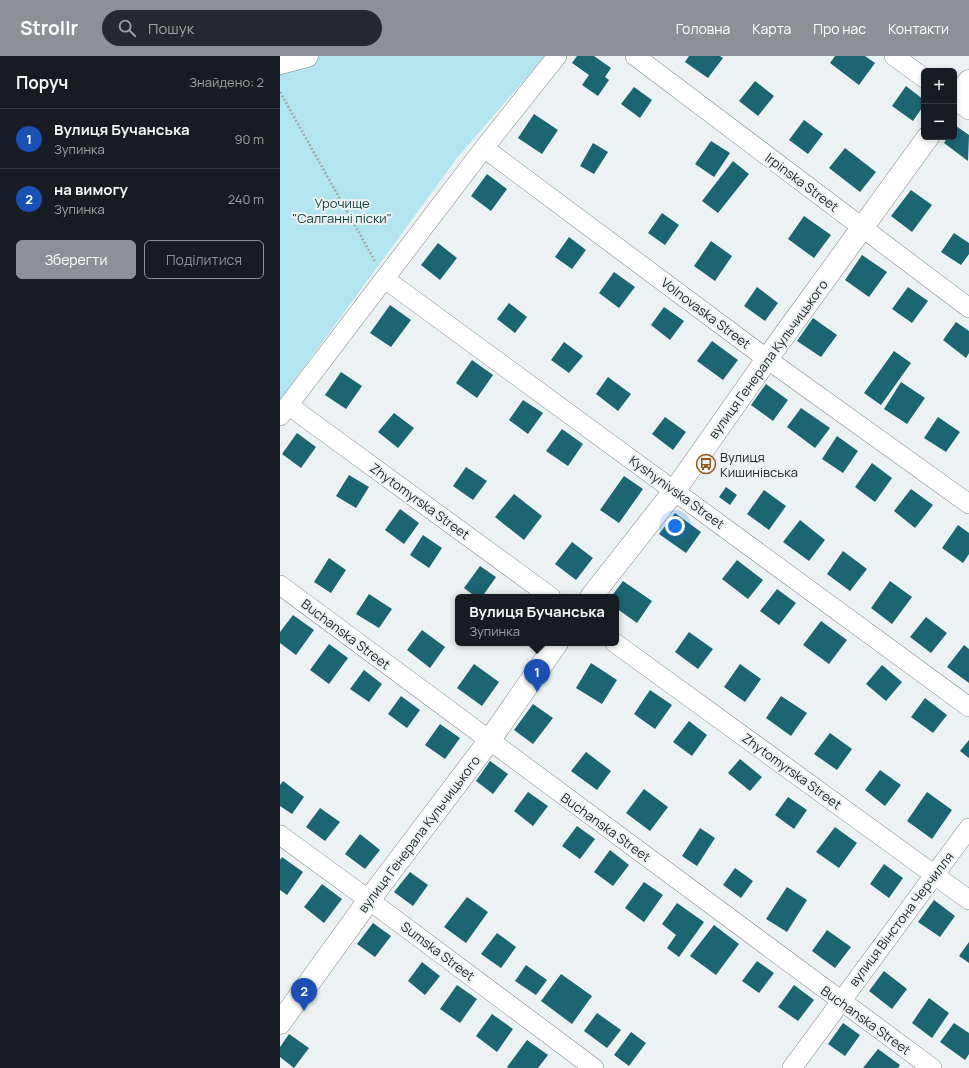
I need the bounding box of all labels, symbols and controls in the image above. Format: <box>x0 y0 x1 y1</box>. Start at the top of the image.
search box <box>102 10 382 46</box>
text: Strollr <box>20 15 78 41</box>
icon: search <box>116 17 138 39</box>
text: Пошук <box>148 18 194 39</box>
text: Головна <box>676 19 730 38</box>
text: Карта <box>752 19 791 38</box>
text: Про нас <box>813 19 866 38</box>
text: Контакти <box>888 19 949 38</box>
map controls <box>921 68 957 140</box>
button: + <box>921 68 957 104</box>
text: Поруч <box>16 71 68 94</box>
text: Знайдено: 2 <box>189 73 264 91</box>
button: − <box>921 104 957 140</box>
text: Вулиця Бучанська <box>54 119 190 140</box>
text: 1 <box>26 130 32 148</box>
text: 90 m <box>234 130 264 148</box>
text: Зупинка <box>54 140 105 158</box>
street label: Irpinska Street <box>762 148 842 216</box>
text: на вимогу <box>54 179 128 200</box>
text: 2 <box>25 190 33 208</box>
text: 240 m <box>228 190 264 208</box>
park label: Урочище "Салганні піски" <box>292 194 392 227</box>
text: Зупинка <box>54 200 105 218</box>
button: Зберегти <box>16 240 136 279</box>
button: Поділитися <box>144 240 264 279</box>
street label: Volnovaska Street <box>658 273 754 353</box>
street label: вулиця Генерала Кульчицького <box>704 276 832 442</box>
place label: Вулиця Кишинівська <box>720 448 798 481</box>
street label: Kyshynivska Street <box>626 451 728 533</box>
bus stop icon: Вулиця Кишинівська <box>695 453 717 475</box>
street label: Zhytomyrska Street <box>367 459 473 543</box>
your location <box>665 516 685 536</box>
popup <box>455 594 619 646</box>
street label: Buchanska Street <box>298 595 394 673</box>
text: Вулиця Бучанська <box>469 601 605 622</box>
text: Зупинка <box>469 622 520 640</box>
pin: 1 <box>524 659 550 692</box>
street label: Zhytomyrska Street <box>739 729 845 813</box>
street label: вулиця Генерала Кульчицького <box>354 752 484 916</box>
street label: Buchanska Street <box>557 788 655 866</box>
street label: вулиця Вінстона Черчилля <box>844 848 958 990</box>
street label: Sumska Street <box>397 917 479 985</box>
pin: 2 <box>291 978 317 1011</box>
street label: Buchanska Street <box>817 981 915 1059</box>

